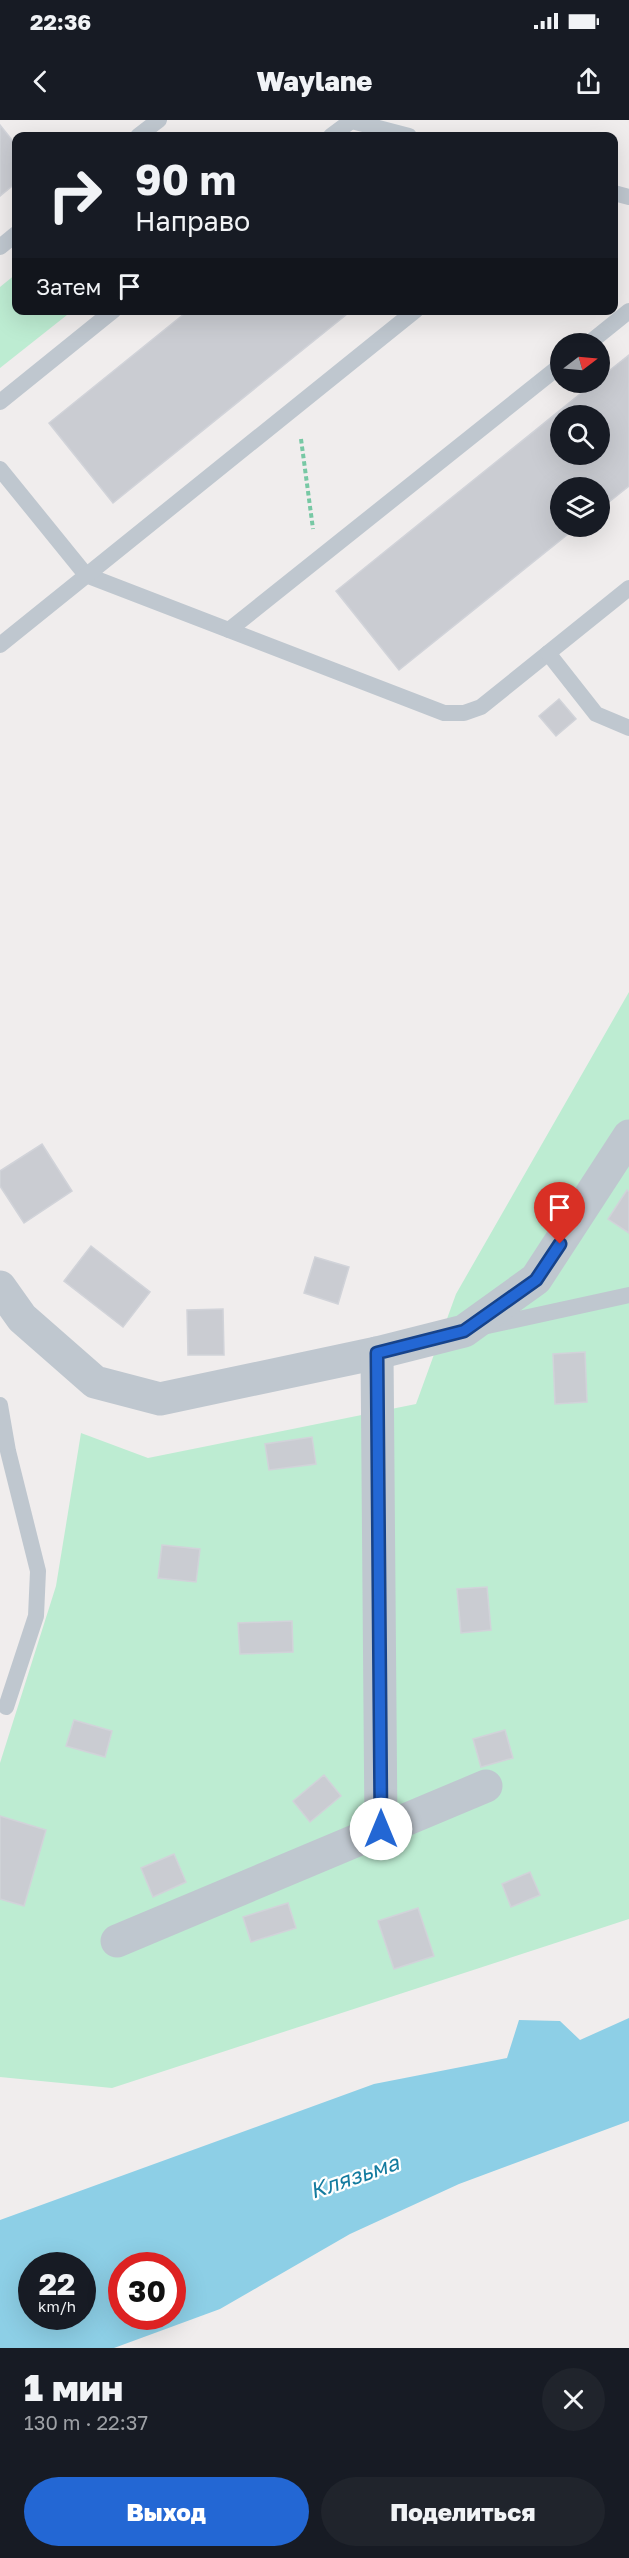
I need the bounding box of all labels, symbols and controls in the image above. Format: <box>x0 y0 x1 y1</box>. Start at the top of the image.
text: 22:36 <box>30 8 91 35</box>
icon: back <box>24 65 57 98</box>
text: Waylane <box>257 65 372 97</box>
icon: share <box>572 65 605 98</box>
text: 90 m <box>135 154 236 204</box>
icon: right <box>36 156 114 234</box>
text: Направо <box>135 205 250 237</box>
icon: arrive <box>113 270 146 303</box>
text: Затем <box>36 273 101 300</box>
north arrow <box>550 333 610 393</box>
map controls <box>550 333 610 537</box>
button: search <box>550 405 610 465</box>
button: layers <box>550 477 610 537</box>
pin <box>534 1182 585 1244</box>
icon: arrive <box>543 1191 576 1224</box>
position arrow <box>349 1797 413 1861</box>
water label: Клязьма <box>306 2148 404 2204</box>
speed limit sign: 30 <box>108 2252 186 2330</box>
text: 22 <box>39 2266 75 2302</box>
text: km/h <box>38 2297 76 2315</box>
text: 1 мин <box>24 2366 123 2409</box>
button: close <box>542 2368 605 2431</box>
text: 130 m · 22:37 <box>24 2410 148 2434</box>
button: Выход <box>24 2477 309 2546</box>
button: Поделиться <box>321 2477 605 2546</box>

